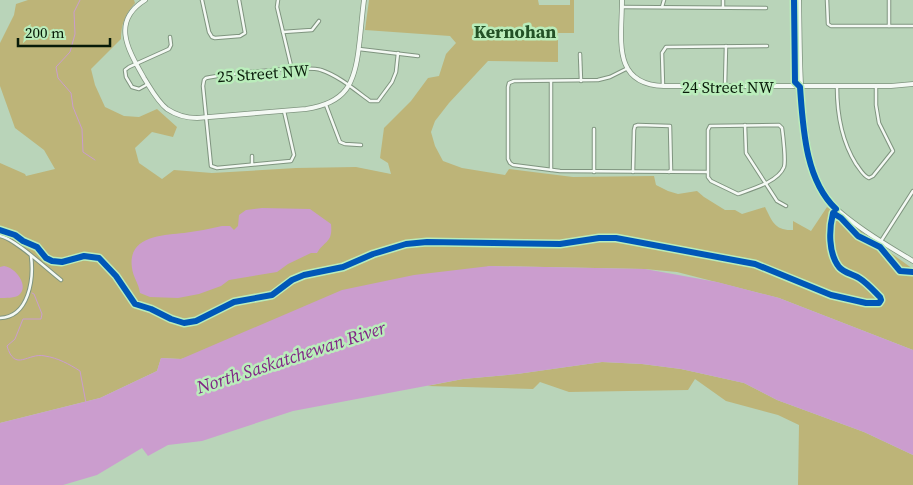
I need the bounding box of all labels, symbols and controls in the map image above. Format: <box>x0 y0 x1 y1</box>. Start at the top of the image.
scale bar <box>18 15 110 47</box>
district label: Kernohan <box>474 19 556 44</box>
text: 200 m <box>25 22 65 43</box>
street label: 25 Street NW <box>216 59 310 87</box>
street label: 24 Street NW <box>682 76 775 98</box>
water label: North Saskatchewan River <box>192 314 390 400</box>

